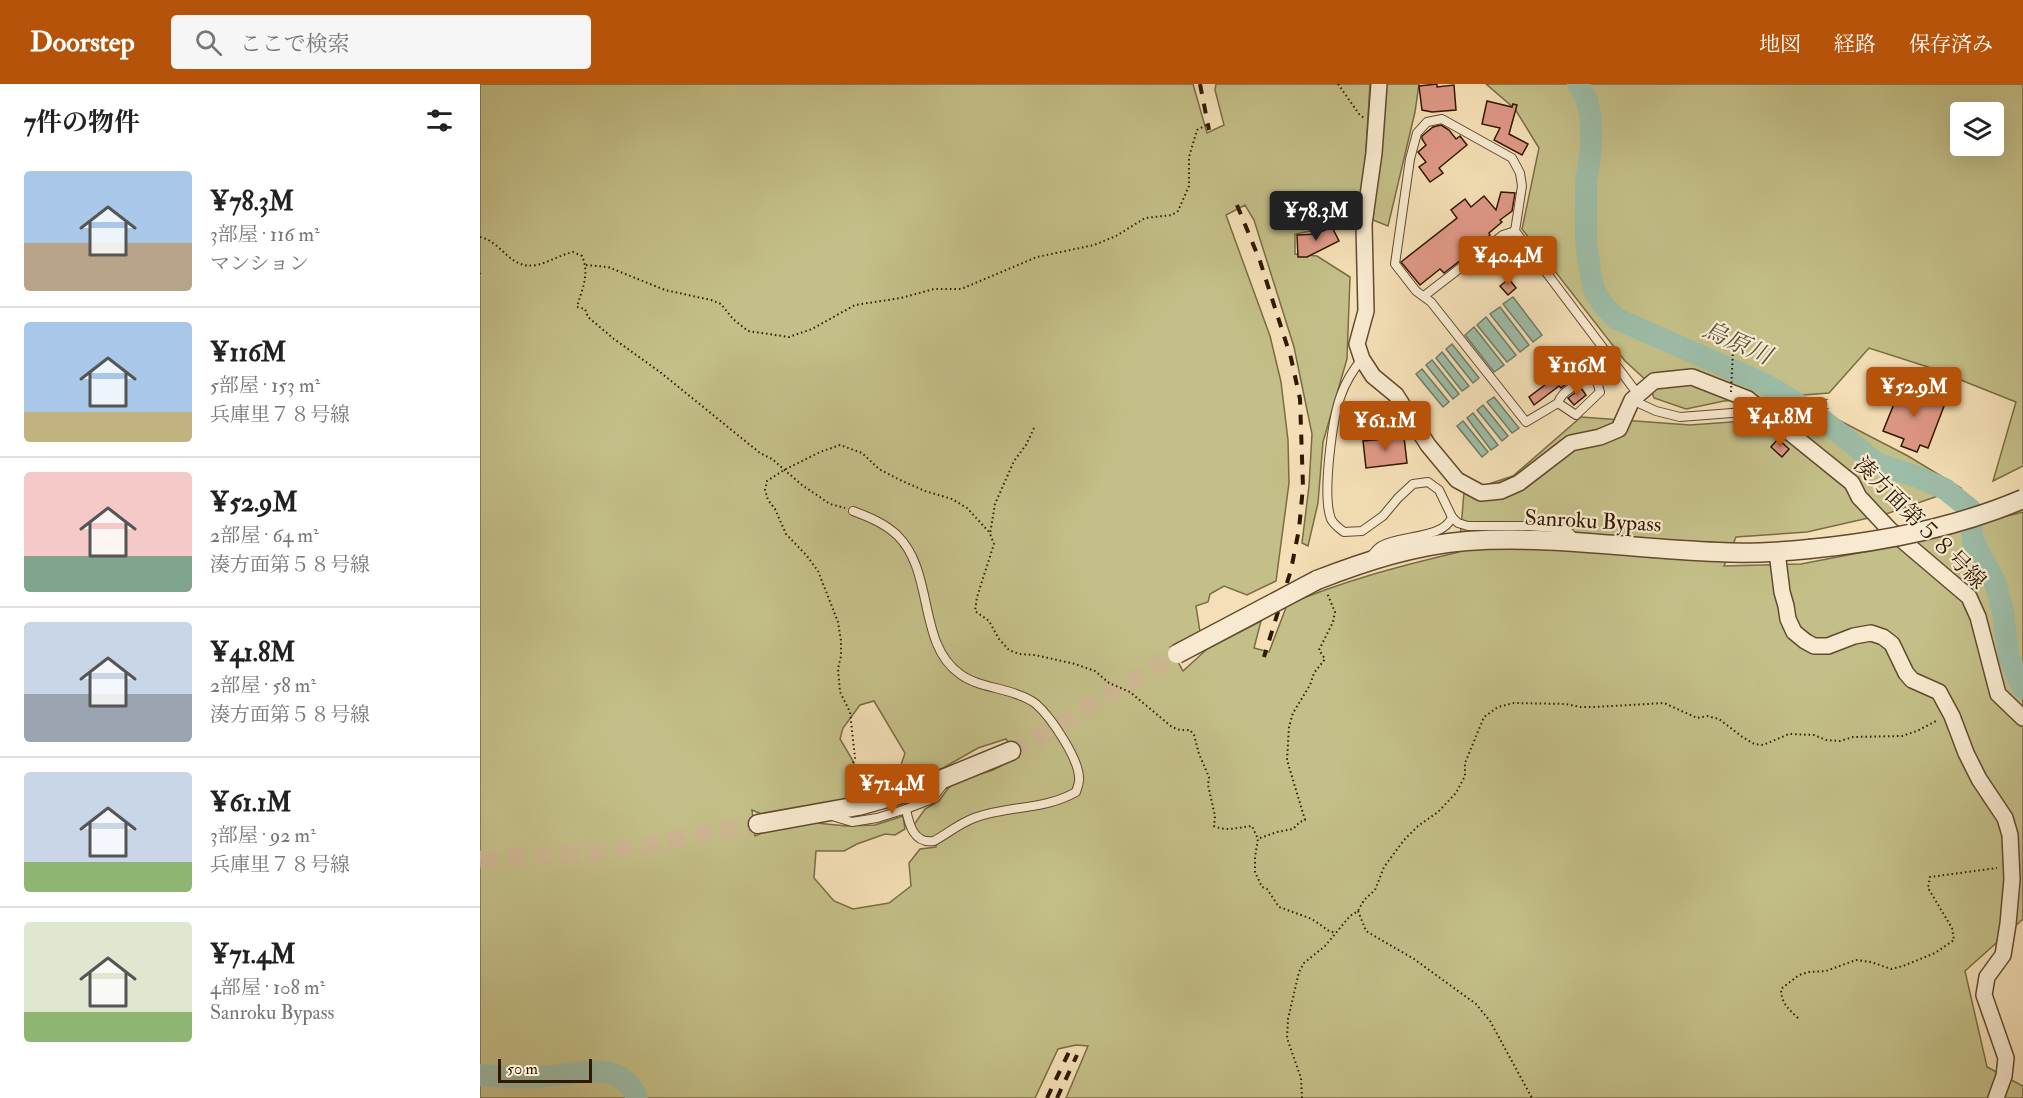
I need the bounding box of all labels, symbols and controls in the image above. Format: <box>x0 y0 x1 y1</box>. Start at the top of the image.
search box <box>171 15 591 69</box>
text: Doorstep <box>30 25 135 60</box>
icon: search <box>192 26 225 59</box>
text: ここで検索 <box>240 30 350 58</box>
text: 地図 <box>1759 31 1801 58</box>
text: 経路 <box>1834 31 1876 58</box>
text: 保存済み <box>1909 31 1993 58</box>
map controls <box>1950 102 2004 156</box>
button: layers <box>1950 102 2004 156</box>
icon: filters <box>423 104 456 137</box>
text: 7件の物件 <box>24 107 140 139</box>
text: ¥78.3M <box>210 186 294 218</box>
pin: ¥78.3M <box>1267 191 1365 242</box>
icon: home <box>72 195 144 267</box>
text: ¥78.3M <box>1284 198 1348 223</box>
text: 3部屋 · 116 m² <box>210 222 320 247</box>
pin: ¥40.4M <box>1459 236 1557 287</box>
text: ¥40.4M <box>1473 243 1543 268</box>
text: マンション <box>210 251 309 276</box>
water label: 烏原川 <box>1698 314 1779 373</box>
text: ¥116M <box>210 337 286 369</box>
icon: home <box>72 346 144 418</box>
pin: ¥116M <box>1535 346 1619 397</box>
text: ¥116M <box>1548 353 1606 378</box>
pin: ¥52.9M <box>1865 367 1963 418</box>
text: 5部屋 · 153 m² <box>210 373 320 398</box>
text: ¥52.9M <box>1880 374 1948 399</box>
pin: ¥41.8M <box>1731 397 1829 448</box>
pin: ¥61.1M <box>1336 401 1434 452</box>
text: 兵庫里７８号線 <box>210 402 350 427</box>
text: ¥41.8M <box>1747 404 1813 429</box>
text: ¥61.1M <box>1354 408 1416 433</box>
street label: 湊方面第５８号線 <box>1848 451 1992 595</box>
text: ¥52.9M <box>210 487 298 519</box>
icon: home <box>72 496 144 568</box>
street label: Sanroku Bypass <box>1524 503 1662 540</box>
text: 2部屋 · 64 m² <box>210 523 319 548</box>
text: 湊方面第５８号線 <box>210 552 370 577</box>
text: ¥41.8M <box>210 637 295 669</box>
icon: home <box>72 646 144 718</box>
text: 2部屋 · 58 m² <box>210 673 316 698</box>
text: 湊方面第５８号線 <box>210 702 370 727</box>
pin: ¥71.4M <box>843 764 941 815</box>
text: ¥71.4M <box>859 771 925 796</box>
text: ¥61.1M <box>210 787 291 819</box>
icon: home <box>72 796 144 868</box>
text: 3部屋 · 92 m² <box>210 823 316 848</box>
text: 兵庫里７８号線 <box>210 852 350 877</box>
text: ¥71.4M <box>210 939 295 971</box>
icon: home <box>72 946 144 1018</box>
text: 4部屋 · 108 m² <box>210 975 325 1000</box>
text: Sanroku Bypass <box>210 1000 334 1025</box>
scale bar <box>498 1056 592 1084</box>
text: 50 m <box>507 1059 538 1079</box>

